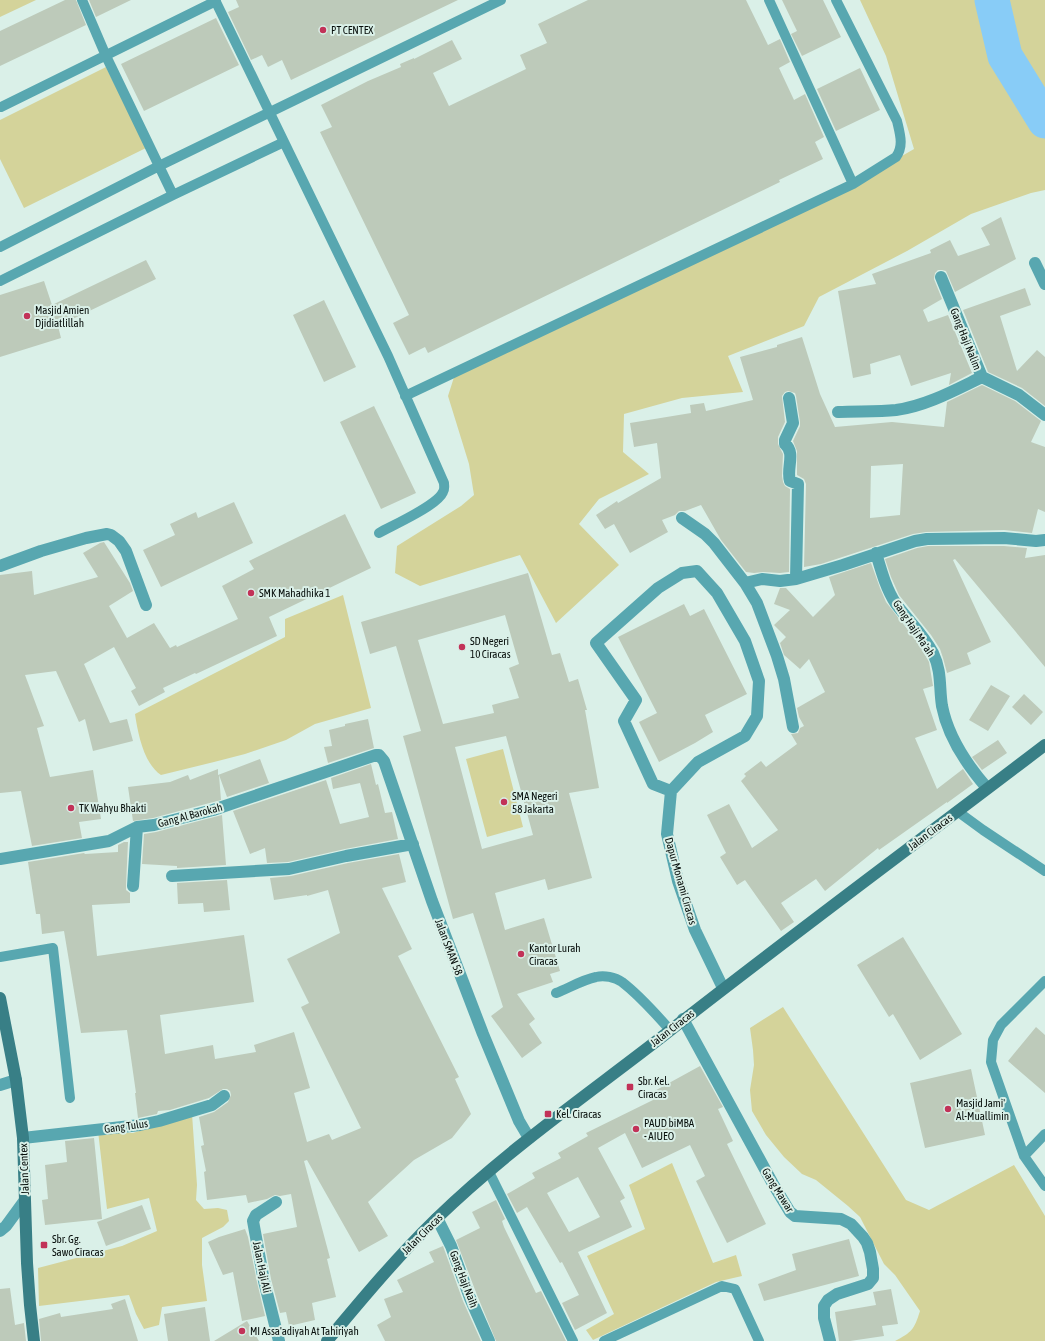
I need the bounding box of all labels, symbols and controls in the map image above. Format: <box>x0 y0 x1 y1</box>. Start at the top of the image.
place label: PT CENTEX <box>331 24 373 36</box>
marker: PT CENTEX <box>318 25 328 35</box>
place label: Masjid Amien Djidiatlillah <box>35 304 89 329</box>
street label: Gang Haji Nalim <box>948 306 984 372</box>
marker: Masjid Amien Djidiatlillah <box>22 311 32 321</box>
place label: SMK Mahadhika 1 <box>259 587 331 599</box>
marker: SMK Mahadhika 1 <box>246 588 256 598</box>
street label: Gang Haji Ma'ah <box>891 598 937 658</box>
place label: SD Negeri 10 Ciracas <box>470 635 511 660</box>
marker: SD Negeri 10 Ciracas <box>457 642 467 652</box>
place label: SMA Negeri 58 Jakarta <box>512 790 558 815</box>
marker: SMA Negeri 58 Jakarta <box>499 797 509 807</box>
street label: Gang Al Barokah <box>156 801 224 829</box>
place label: TK Wahyu Bhakti <box>79 802 146 814</box>
marker: TK Wahyu Bhakti <box>66 803 76 813</box>
street label: Jalan Ciracas <box>906 811 955 853</box>
street label: Dapur Monami Ciracas <box>663 836 699 926</box>
street label: Jalan SMAN 58 <box>433 917 465 977</box>
place label: Kantor Lurah Ciracas <box>529 942 581 967</box>
marker: Kantor Lurah Ciracas <box>516 949 526 959</box>
street label: Jalan Ciracas <box>648 1007 696 1049</box>
place label: Sbr. Kel. Ciracas <box>638 1075 669 1100</box>
marker: Sbr. Kel. Ciracas <box>625 1082 635 1092</box>
place label: Masjid Jami' Al-Muallimin <box>956 1097 1009 1122</box>
marker: Masjid Jami' Al-Muallimin <box>943 1104 953 1114</box>
place label: Kel. Ciracas <box>556 1108 601 1120</box>
marker: Kel. Ciracas <box>543 1109 553 1119</box>
street label: Gang Tulus <box>103 1117 149 1135</box>
place label: PAUD biMBA - AIUEO <box>644 1117 695 1142</box>
marker: PAUD biMBA - AIUEO <box>631 1124 641 1134</box>
street label: Jalan Centex <box>17 1143 31 1195</box>
street label: Gang Mawar <box>760 1166 797 1215</box>
street label: Jalan Ciracas <box>399 1211 445 1257</box>
place label: Sbr. Gg. Sawo Ciracas <box>52 1233 104 1258</box>
marker: Sbr. Gg. Sawo Ciracas <box>39 1240 49 1250</box>
street label: Jalan Haji Ali <box>251 1240 273 1294</box>
street label: Gang Haji Naih <box>448 1249 480 1309</box>
place label: MI Assa'adiyah At Tahiriyah <box>250 1325 359 1337</box>
marker: MI Assa'adiyah At Tahiriyah <box>237 1326 247 1336</box>

